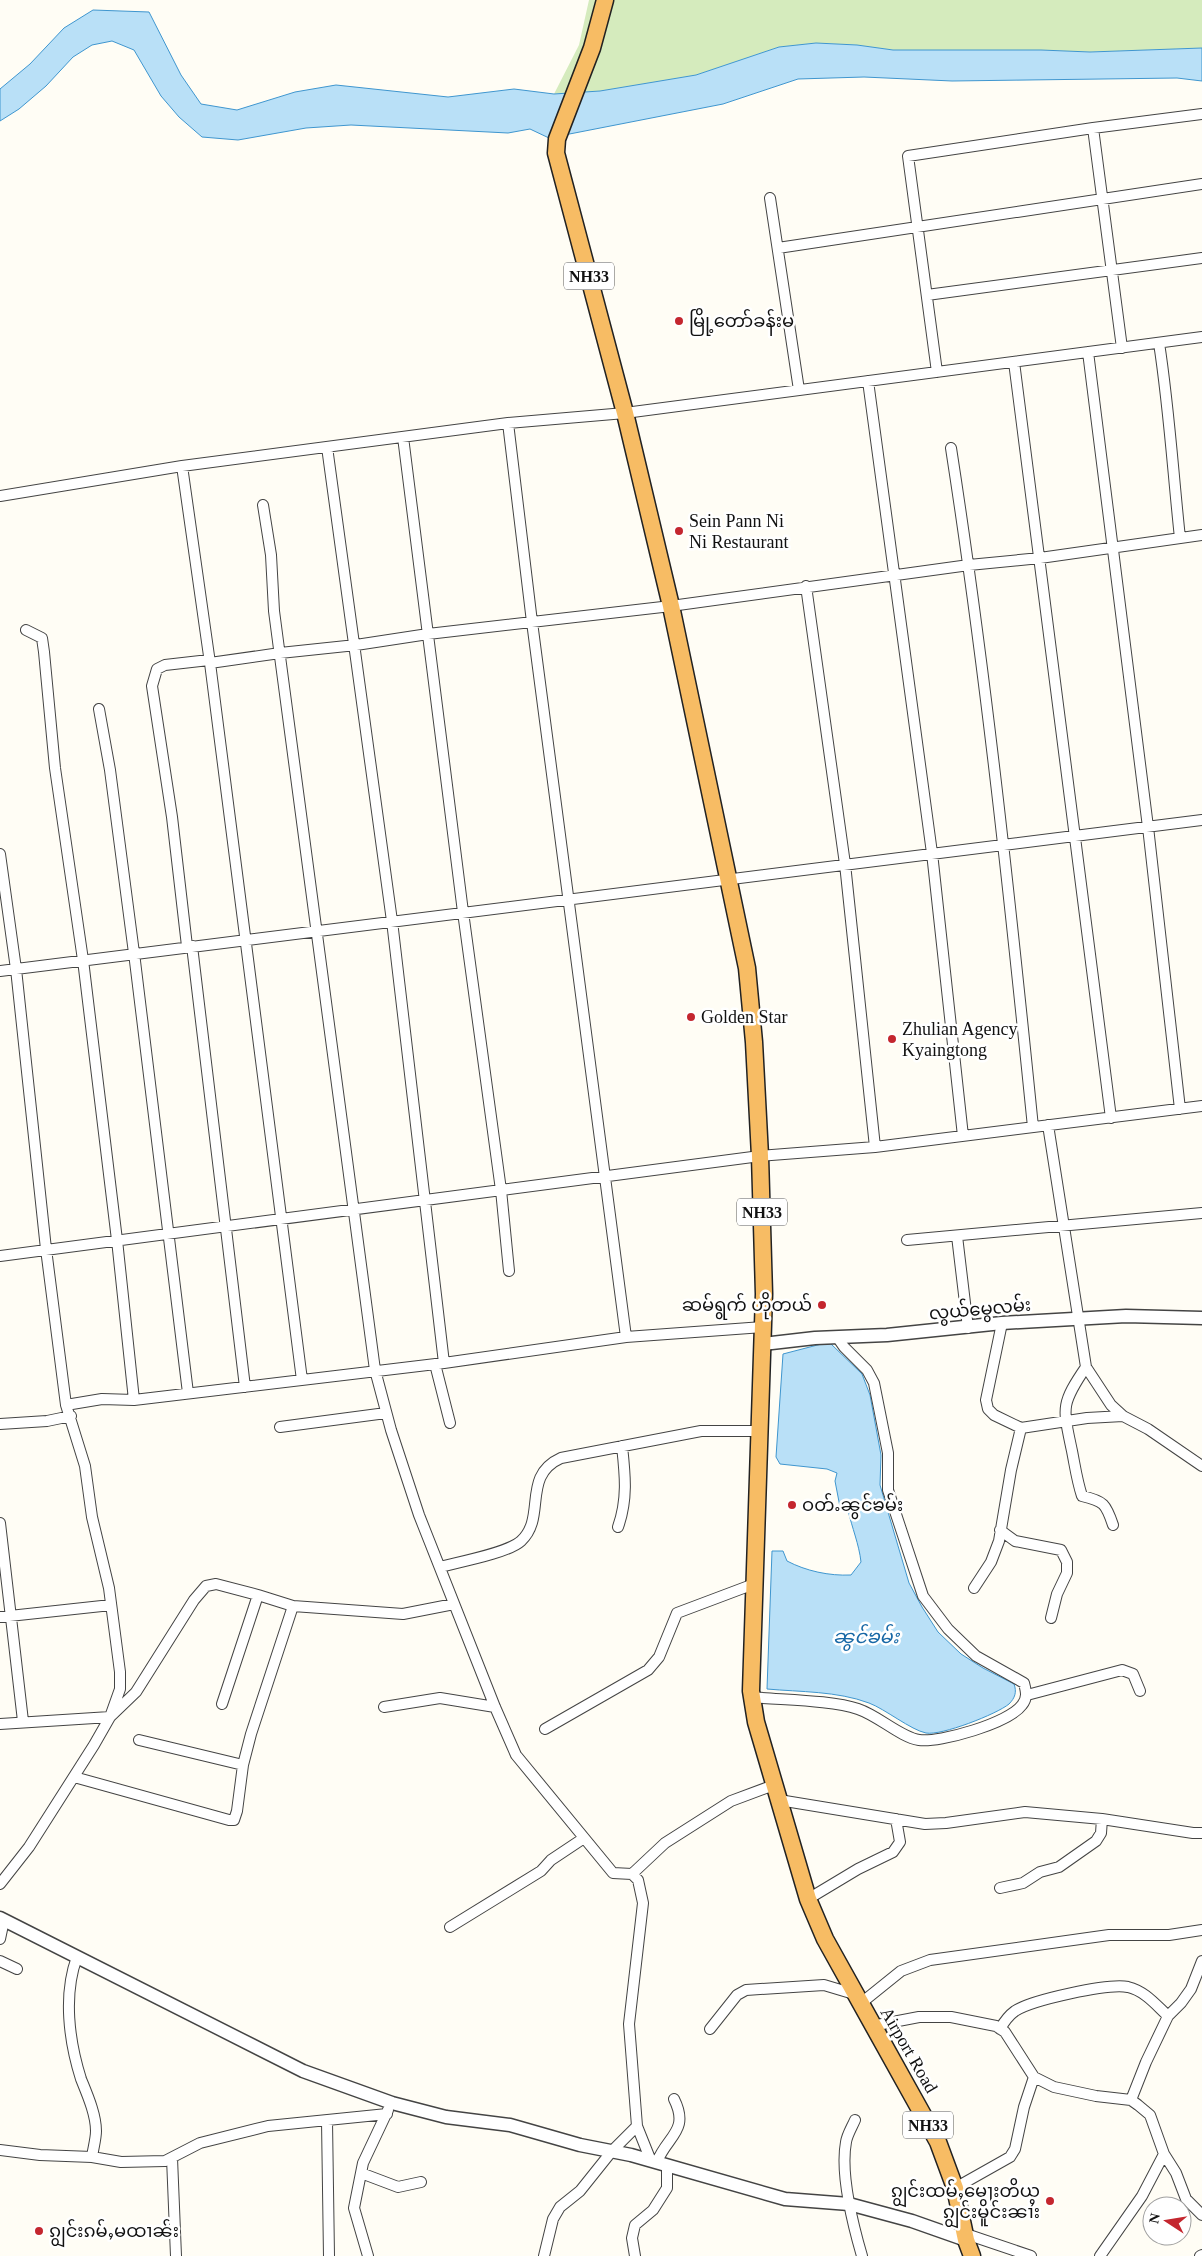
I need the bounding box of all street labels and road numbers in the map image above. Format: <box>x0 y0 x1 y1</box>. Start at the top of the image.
road number: NH33 <box>564 262 614 290</box>
road number: NH33 <box>737 1198 787 1226</box>
street label: လွယ်မွေလမ်း <box>928 1292 1032 1328</box>
street label: Airport Road <box>876 2004 942 2096</box>
road number: NH33 <box>903 2112 953 2138</box>

